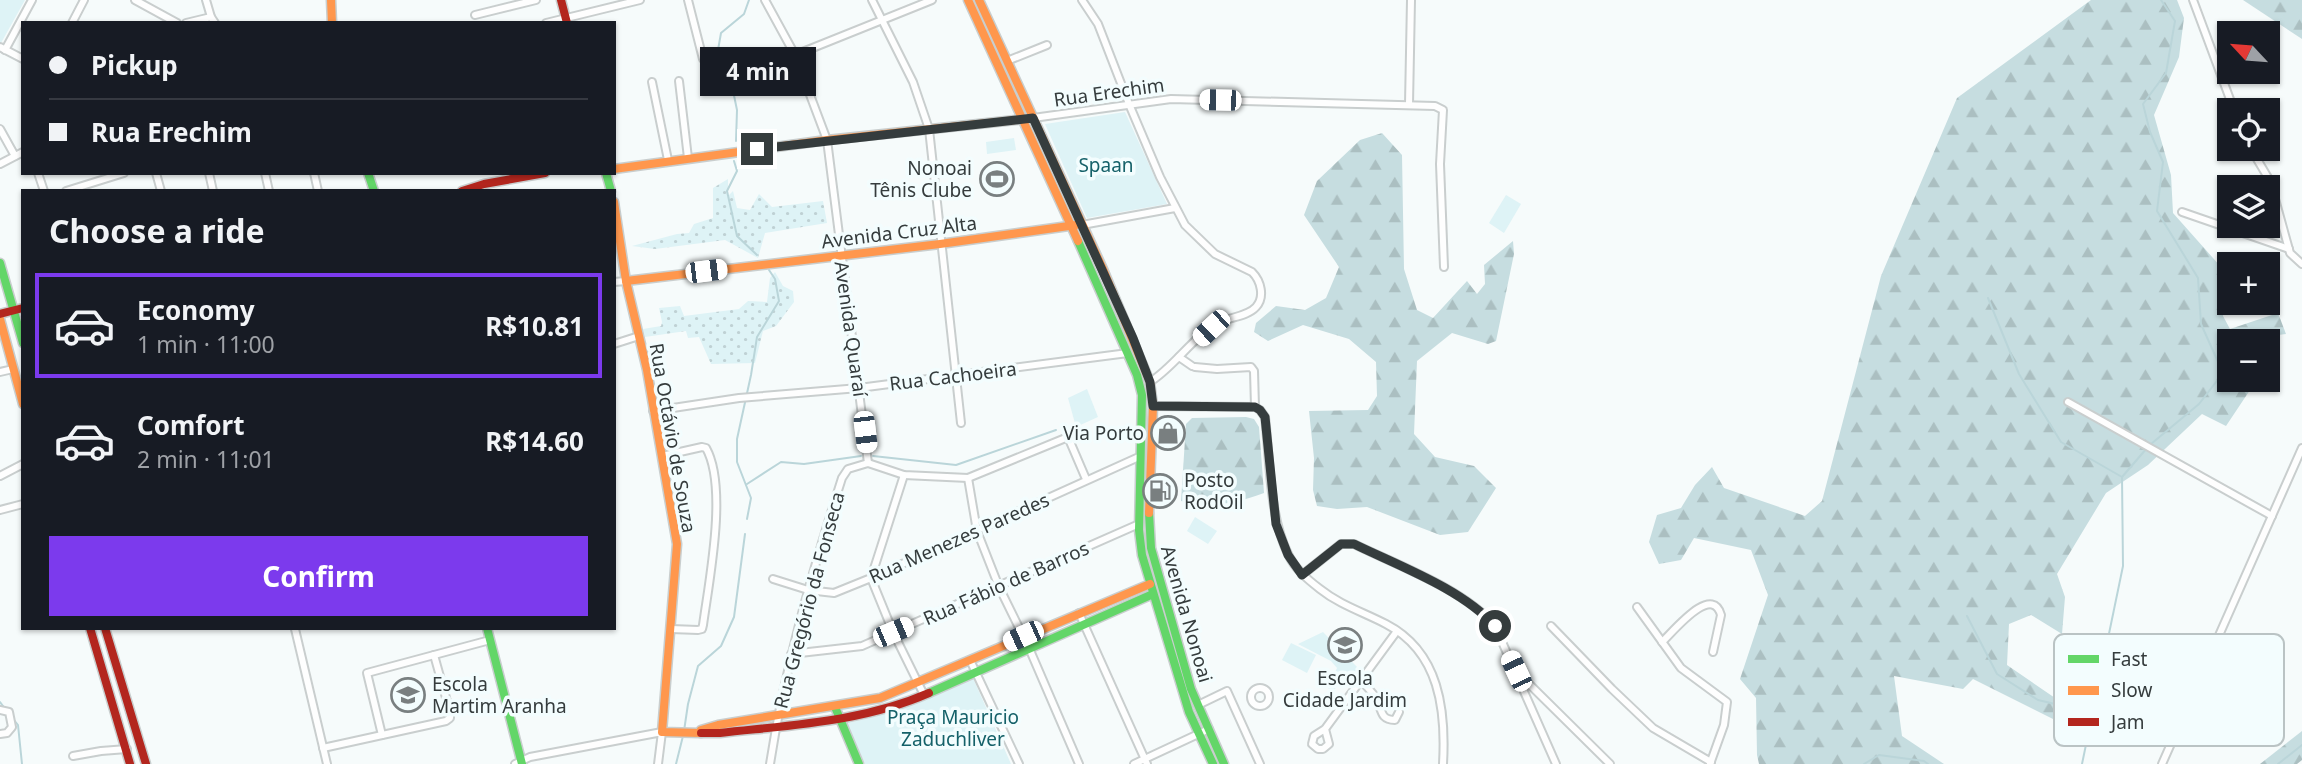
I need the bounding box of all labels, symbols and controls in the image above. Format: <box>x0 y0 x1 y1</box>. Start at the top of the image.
north arrow <box>2217 21 2280 84</box>
map controls <box>2217 21 2280 392</box>
text: Pickup <box>91 47 178 83</box>
callout: 4 min <box>699 47 815 96</box>
text: 4 min <box>726 55 790 87</box>
street label: Rua Erechim <box>1052 71 1166 113</box>
car <box>1199 89 1242 111</box>
button: locate <box>2217 98 2280 161</box>
text: Rua Erechim <box>91 114 252 150</box>
route end <box>741 133 773 165</box>
park label: Spaan <box>1078 152 1134 178</box>
place label: Nonoai Tênis Clube <box>870 155 972 203</box>
sports icon: Nonoai Tênis Clube <box>978 160 1016 198</box>
button: layers <box>2217 175 2280 238</box>
text: Choose a ride <box>49 209 265 252</box>
street label: Avenida Cruz Alta <box>820 210 978 254</box>
button: + <box>2217 252 2280 315</box>
car <box>684 258 729 284</box>
street label: Avenida Quaraí <box>829 259 874 400</box>
text: Economy <box>137 292 255 328</box>
icon: car <box>53 294 116 357</box>
car <box>1189 306 1234 350</box>
text: R$10.81 <box>485 308 584 344</box>
text: 1 min · 11:00 <box>137 328 275 360</box>
button: − <box>2217 329 2280 392</box>
street label: Rua Octávio de Souza <box>644 341 702 535</box>
street label: Rua Cachoeira <box>888 355 1018 397</box>
text: Comfort <box>137 407 245 443</box>
icon: car <box>53 409 116 472</box>
car <box>853 410 878 454</box>
shop icon: Via Porto <box>1149 414 1187 452</box>
place label: Via Porto <box>1063 420 1144 446</box>
text: R$14.60 <box>485 423 584 459</box>
text: 2 min · 11:01 <box>137 443 275 475</box>
place label: Posto RodOil <box>1184 467 1244 515</box>
fuel station icon: Posto RodOil <box>1141 472 1179 510</box>
street label: Rua Menezes Paredes <box>865 486 1053 590</box>
street label: Rua Gregório da Fonseca <box>768 489 850 711</box>
street label: Rua Fábio de Barros <box>919 535 1093 631</box>
button: Confirm <box>49 536 588 616</box>
street label: Avenida Nonoai <box>1155 543 1219 685</box>
route start <box>1479 610 1511 642</box>
car <box>870 614 917 650</box>
car <box>1000 618 1047 654</box>
school or university icon: Escola Cidade Jardim <box>1326 626 1364 664</box>
legend <box>2054 634 2284 746</box>
text: Fast <box>2111 646 2148 672</box>
car <box>1498 648 1535 694</box>
place label: Escola Cidade Jardim <box>1283 665 1407 713</box>
place label: Escola Martim Aranha <box>432 671 567 719</box>
school or university icon: Escola Martim Aranha <box>389 676 427 714</box>
text: Slow <box>2111 677 2152 703</box>
park label: Praça Mauricio Zaduchliver <box>887 704 1019 752</box>
text: Jam <box>2109 709 2145 735</box>

